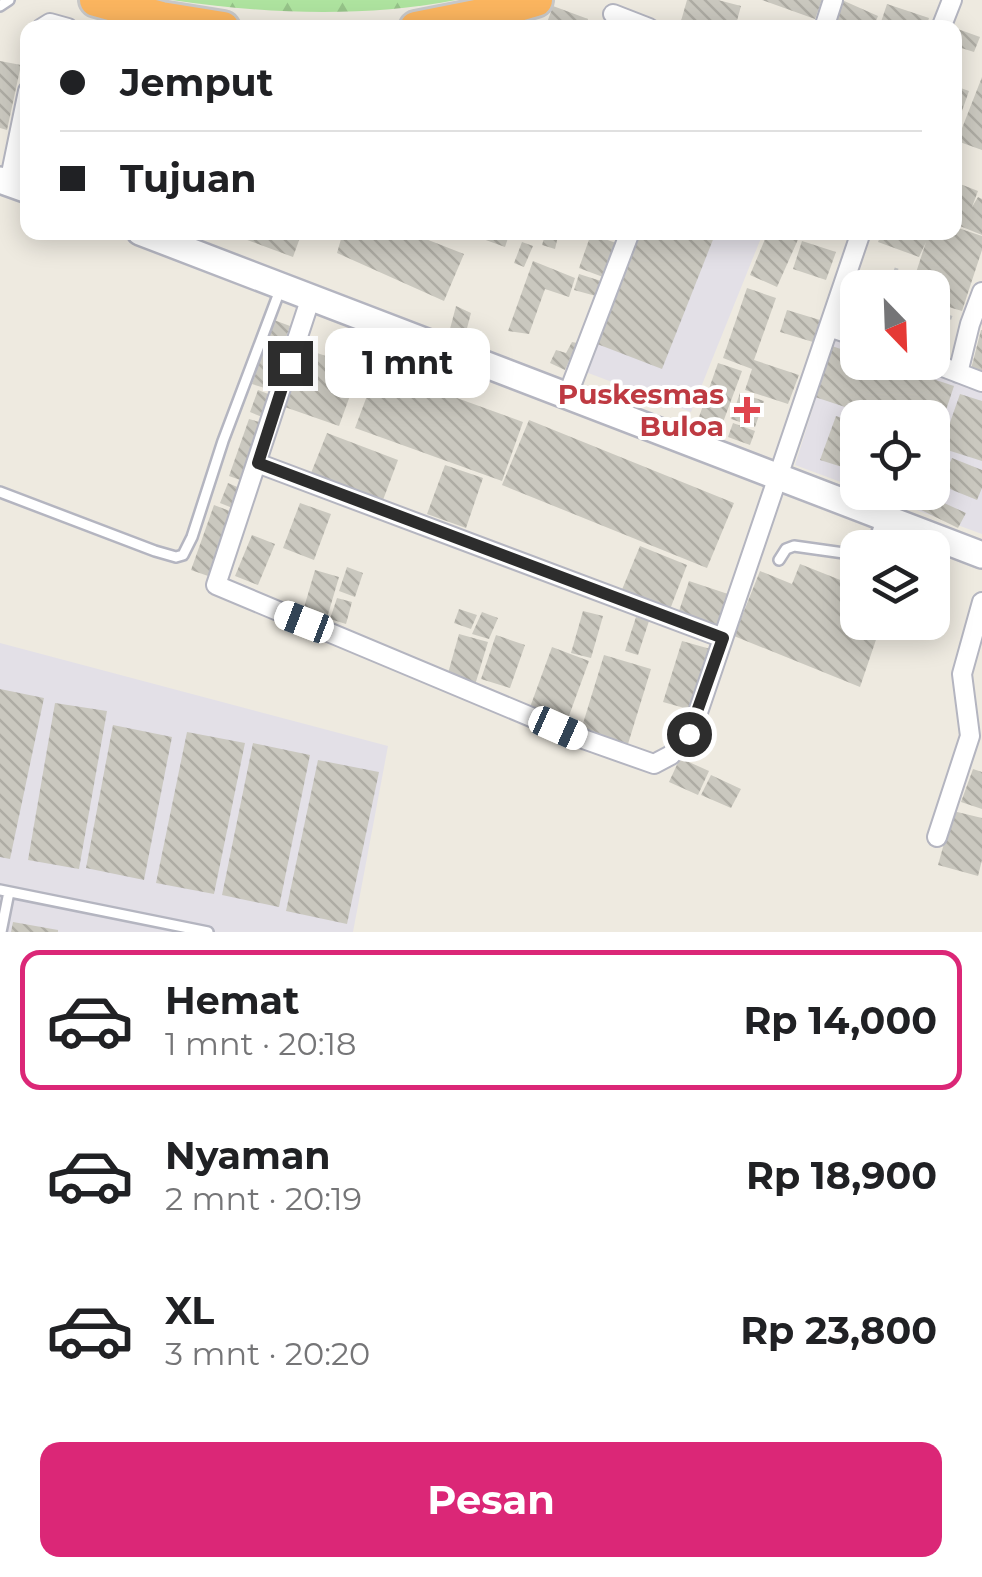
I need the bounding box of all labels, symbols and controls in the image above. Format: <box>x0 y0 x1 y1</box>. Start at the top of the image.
text: Jemput <box>120 59 273 106</box>
text: Tujuan <box>120 155 257 202</box>
north arrow <box>840 270 950 380</box>
map controls <box>840 270 950 640</box>
callout: 1 mnt <box>325 328 490 398</box>
route end <box>268 341 313 386</box>
text: 1 mnt <box>362 343 453 382</box>
place label: Puskesmas Buloa <box>558 377 724 443</box>
marker: Puskesmas Buloa <box>734 397 760 423</box>
button: locate <box>840 400 950 510</box>
button: layers <box>840 530 950 640</box>
car <box>271 597 337 647</box>
car <box>524 702 592 754</box>
route start <box>667 712 712 757</box>
icon: car <box>45 975 135 1065</box>
text: Hemat <box>165 977 300 1024</box>
text: Rp 14,000 <box>743 997 937 1044</box>
text: 1 mnt · 20:18 <box>165 1024 356 1063</box>
icon: car <box>45 1130 135 1220</box>
text: Nyaman <box>165 1132 331 1179</box>
text: Rp 18,900 <box>746 1152 937 1199</box>
text: 2 mnt · 20:19 <box>165 1179 362 1218</box>
icon: car <box>45 1285 135 1375</box>
text: XL <box>165 1287 214 1334</box>
text: Rp 23,800 <box>740 1307 937 1354</box>
text: 3 mnt · 20:20 <box>165 1334 370 1373</box>
button: Pesan <box>40 1442 942 1557</box>

